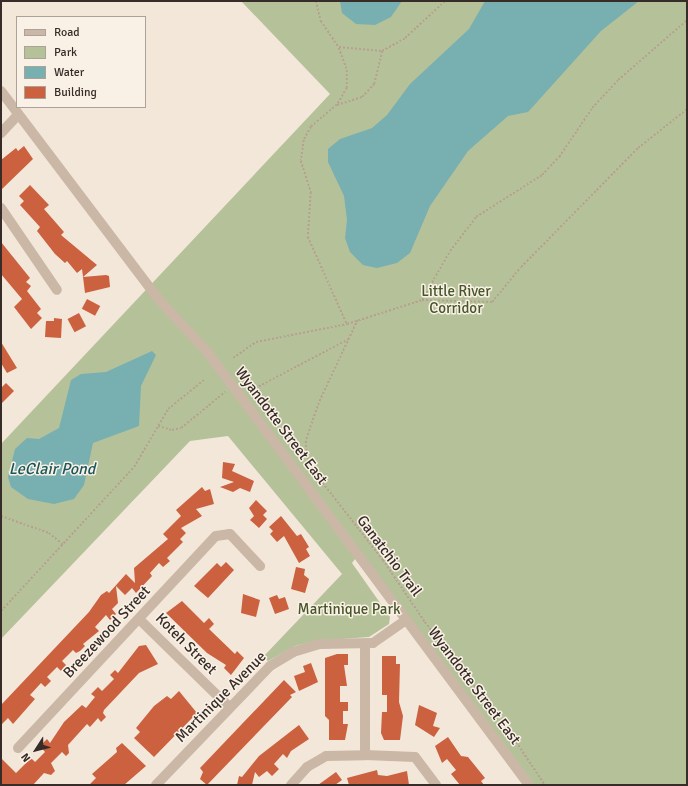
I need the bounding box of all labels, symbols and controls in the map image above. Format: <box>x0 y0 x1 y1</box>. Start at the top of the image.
legend <box>16 16 146 108</box>
text: Road <box>54 25 80 40</box>
text: Park <box>54 45 77 60</box>
text: Water <box>54 65 84 80</box>
text: Building <box>54 85 97 100</box>
park label: Little River Corridor <box>421 282 491 317</box>
street label: Wyandotte Street East <box>231 364 331 488</box>
water label: LeClair Pond <box>9 459 95 479</box>
street label: Ganatchio Trail <box>353 512 425 600</box>
street label: Breezewood Street <box>60 582 154 682</box>
park label: Martinique Park <box>298 601 400 619</box>
street label: Koteh Street <box>152 610 220 678</box>
street label: Wyandotte Street East <box>424 624 524 748</box>
street label: Martinique Avenue <box>172 648 270 746</box>
north arrow <box>16 730 56 770</box>
text: N <box>18 750 33 764</box>

